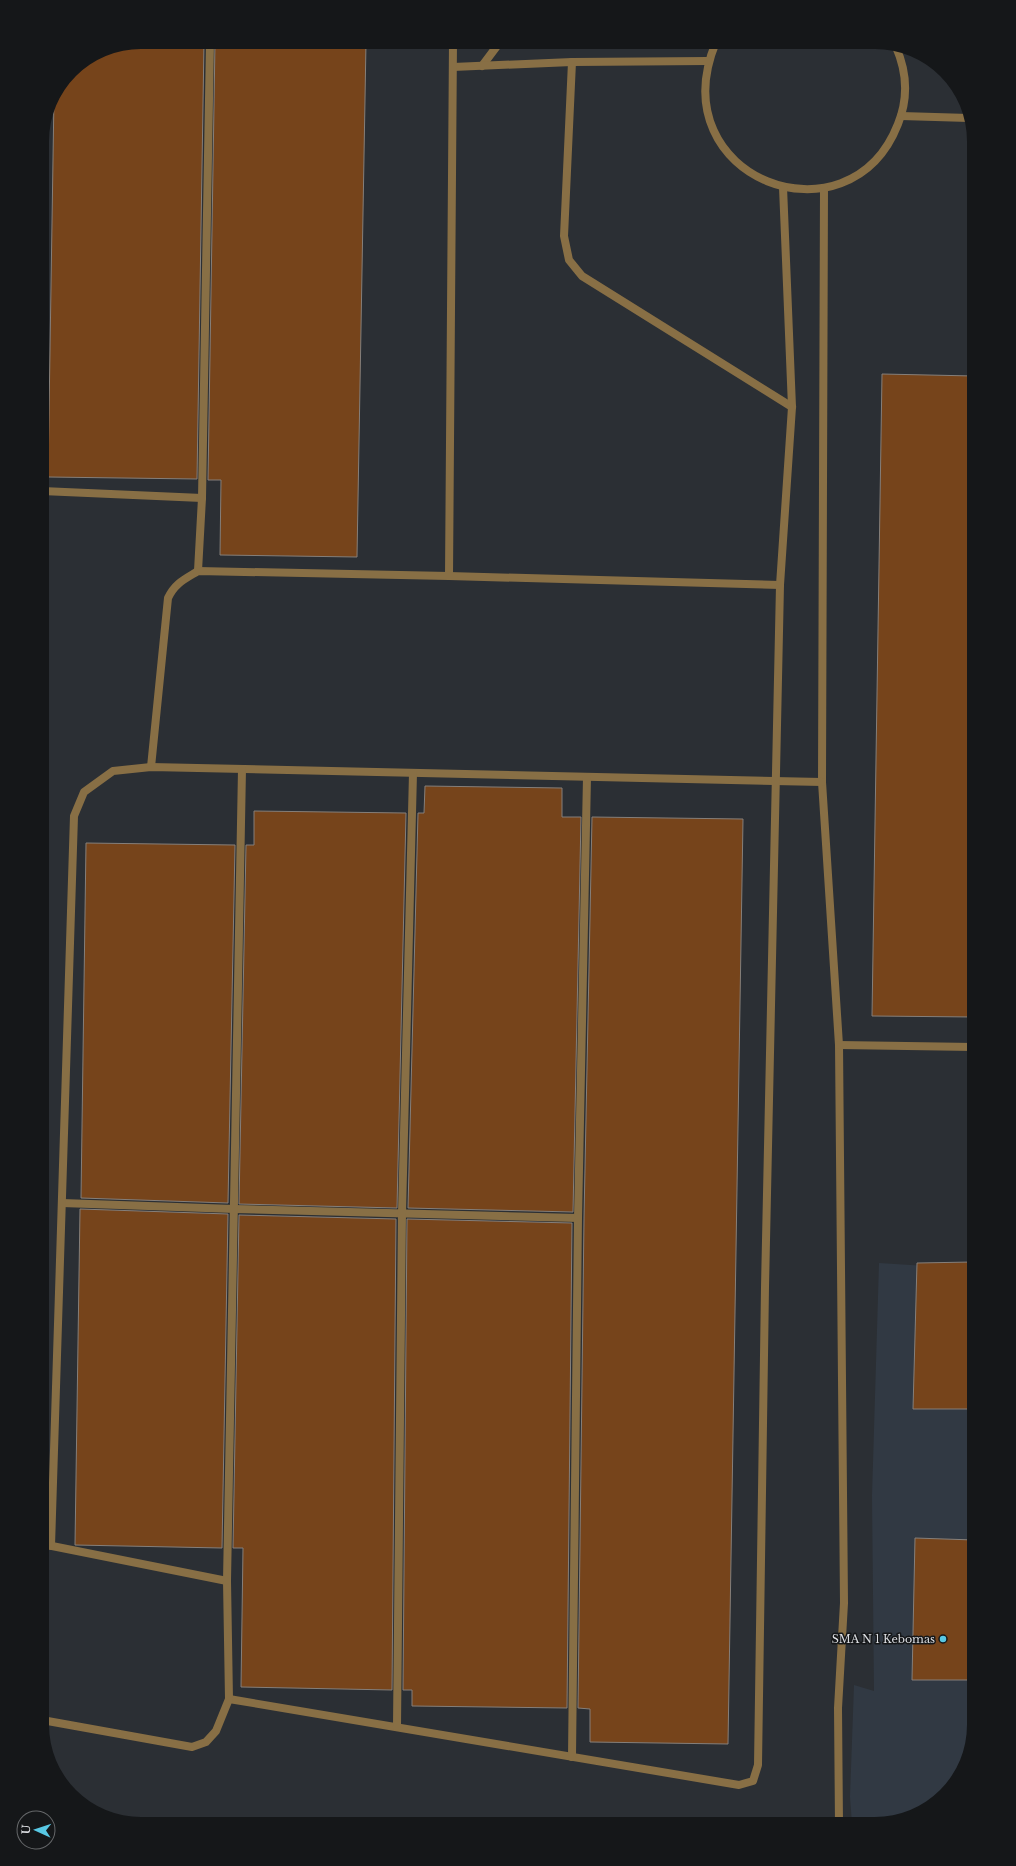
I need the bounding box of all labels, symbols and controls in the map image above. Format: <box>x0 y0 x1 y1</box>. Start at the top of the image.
place label: SMA N 1 Kebomas <box>832 1632 935 1646</box>
marker: SMA N 1 Kebomas <box>938 1634 948 1644</box>
north arrow <box>16 1810 56 1850</box>
text: U <box>19 1824 33 1835</box>

